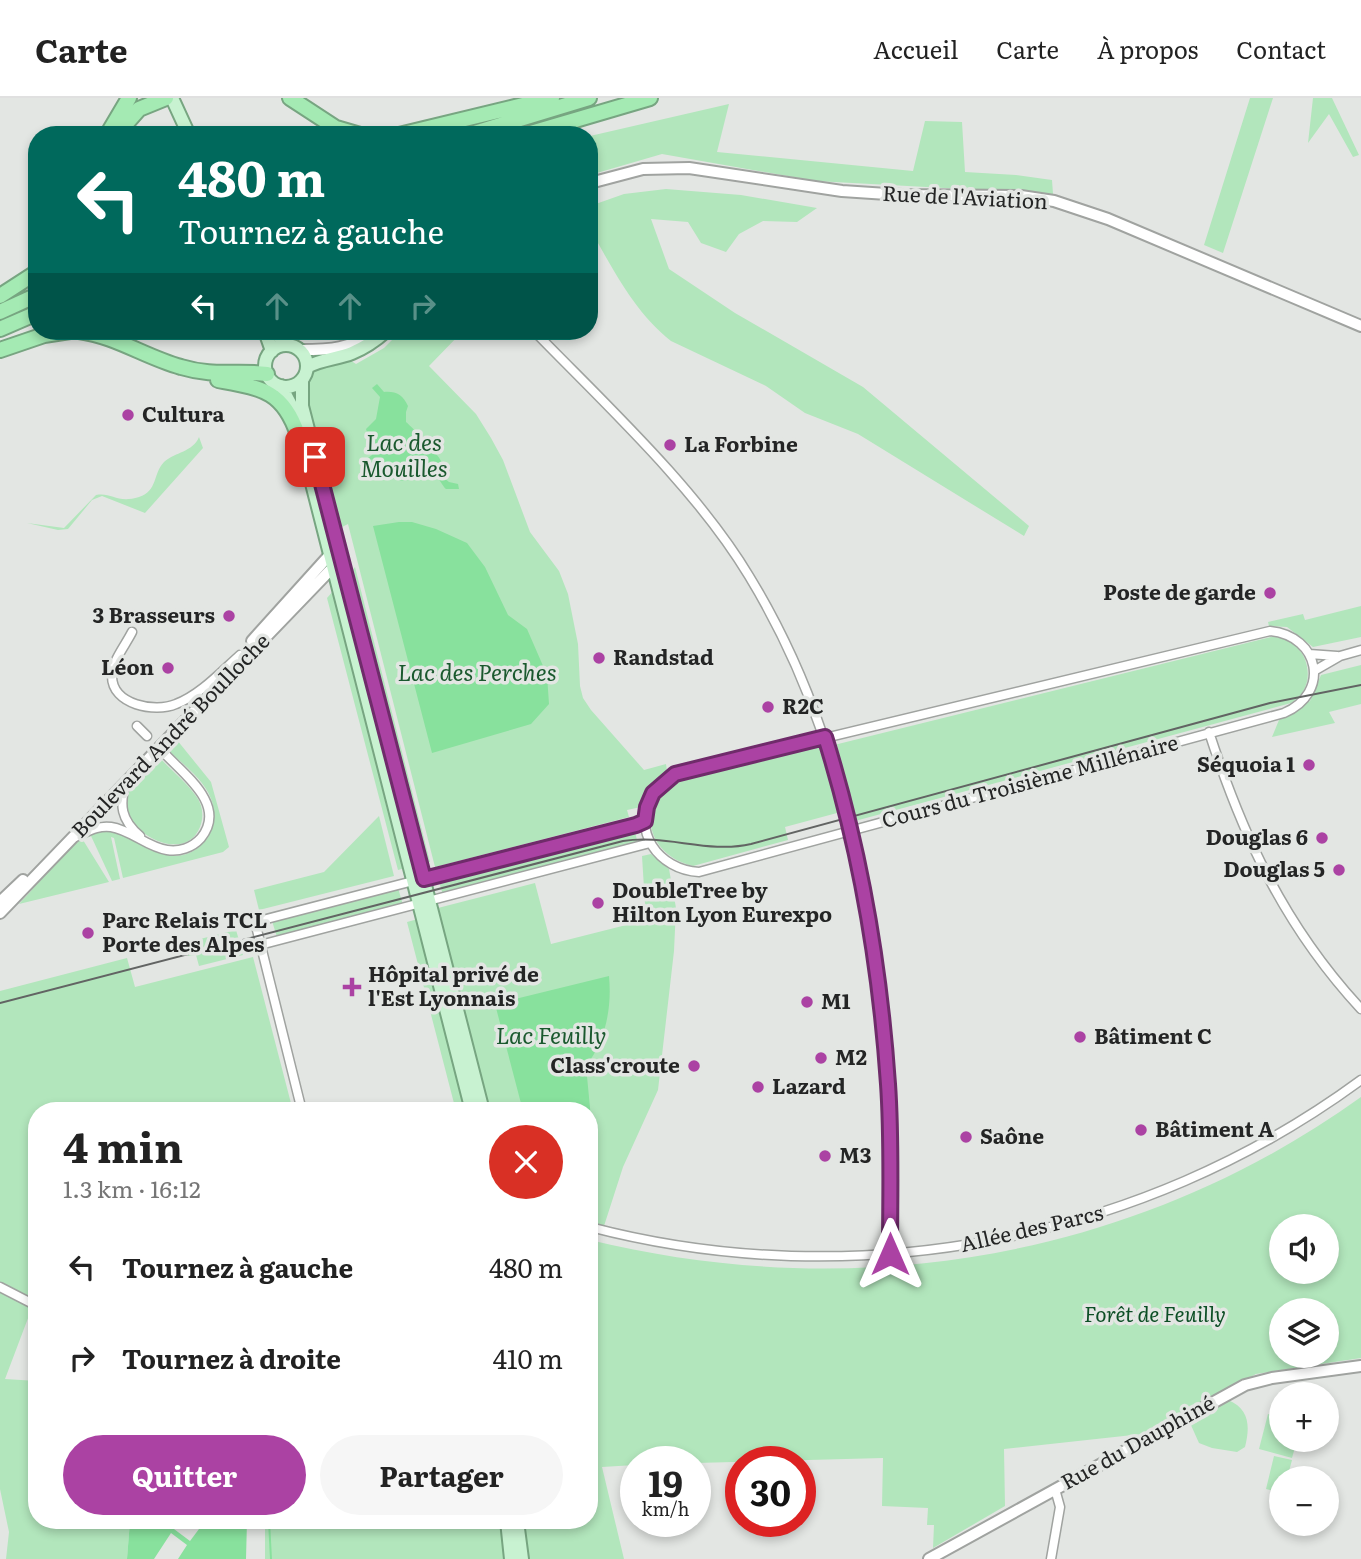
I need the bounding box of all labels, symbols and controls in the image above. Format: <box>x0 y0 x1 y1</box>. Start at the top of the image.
text: Carte <box>35 24 128 73</box>
text: Accueil <box>873 31 958 66</box>
text: Carte <box>996 31 1059 66</box>
text: À propos <box>1097 31 1198 66</box>
text: Contact <box>1236 31 1326 66</box>
text: 480 m <box>178 139 325 212</box>
icon: left <box>63 154 154 245</box>
street label: Rue de l'Aviation <box>882 176 1049 215</box>
text: Tournez à gauche <box>178 206 444 254</box>
icon: left <box>185 287 223 325</box>
icon: ahead <box>258 287 296 325</box>
icon: ahead <box>331 287 369 325</box>
icon: right <box>404 287 442 325</box>
place label: Cultura <box>142 397 226 428</box>
marker: Cultura <box>120 407 136 423</box>
water label: Lac des Mouilles <box>360 424 448 484</box>
pin <box>285 427 345 487</box>
place label: La Forbine <box>684 427 798 458</box>
marker: La Forbine <box>662 437 678 453</box>
icon: arrive <box>296 438 334 476</box>
place label: Poste de garde <box>1103 575 1256 606</box>
marker: Poste de garde <box>1262 585 1278 601</box>
place label: 3 Brasseurs <box>93 598 215 629</box>
marker: 3 Brasseurs <box>221 608 237 624</box>
street label: Boulevard André Boulloche <box>63 625 275 843</box>
place label: Randstad <box>613 640 714 671</box>
place label: Léon <box>101 650 154 681</box>
marker: Randstad <box>591 650 607 666</box>
water label: Lac des Perches <box>397 654 557 688</box>
marker: Léon <box>160 660 176 676</box>
place label: R2C <box>782 689 824 720</box>
marker: R2C <box>760 699 776 715</box>
street label: Cours du Troisième Millénaire <box>878 725 1181 834</box>
place label: Séquoia 1 <box>1197 747 1295 778</box>
marker: Séquoia 1 <box>1301 757 1317 773</box>
place label: Douglas 6 <box>1205 820 1308 851</box>
marker: Douglas 6 <box>1314 830 1330 846</box>
place label: Douglas 5 <box>1223 852 1325 883</box>
marker: Douglas 5 <box>1331 862 1347 878</box>
place label: DoubleTree by Hilton Lyon Eurexpo <box>612 873 832 928</box>
marker: DoubleTree by Hilton Lyon Eurexpo <box>590 895 606 911</box>
place label: Parc Relais TCL Porte des Alpes <box>102 903 267 958</box>
marker: Parc Relais TCL Porte des Alpes <box>80 925 96 941</box>
place label: Hôpital privé de l'Est Lyonnais <box>368 957 539 1012</box>
marker: Hôpital privé de l'Est Lyonnais <box>342 977 362 997</box>
place label: M1 <box>821 984 851 1015</box>
marker: M1 <box>799 994 815 1010</box>
water label: Lac Feuilly <box>496 1017 606 1051</box>
place label: Bâtiment C <box>1094 1019 1212 1050</box>
marker: Bâtiment C <box>1072 1029 1088 1045</box>
place label: M2 <box>835 1040 867 1071</box>
place label: Class'croute <box>550 1048 680 1079</box>
marker: M2 <box>813 1050 829 1066</box>
marker: Class'croute <box>686 1058 702 1074</box>
place label: Lazard <box>772 1069 846 1100</box>
marker: Lazard <box>750 1079 766 1095</box>
place label: Bâtiment A <box>1155 1112 1274 1143</box>
text: 4 min <box>63 1114 183 1176</box>
place label: Saône <box>980 1119 1044 1150</box>
marker: Bâtiment A <box>1133 1122 1149 1138</box>
button: close <box>489 1125 563 1199</box>
marker: Saône <box>958 1129 974 1145</box>
place label: M3 <box>839 1138 871 1169</box>
marker: M3 <box>817 1148 833 1164</box>
text: 1.3 km · 16:12 <box>63 1171 201 1205</box>
street label: Allée des Parcs <box>957 1195 1106 1258</box>
map controls <box>1269 1214 1339 1536</box>
button: sound <box>1269 1214 1339 1284</box>
position arrow <box>853 1217 927 1291</box>
text: Tournez à gauche <box>122 1247 353 1286</box>
text: 480 m <box>489 1247 563 1286</box>
icon: left <box>63 1248 101 1286</box>
park label: Forêt de Feuilly <box>1084 1297 1226 1328</box>
button: layers <box>1269 1298 1339 1368</box>
text: Tournez à droite <box>122 1338 341 1377</box>
text: 410 m <box>493 1338 563 1377</box>
icon: right <box>63 1339 101 1377</box>
button: + <box>1269 1382 1339 1452</box>
street label: Rue du Dauphiné <box>1054 1386 1219 1496</box>
button: Quitter <box>63 1435 306 1515</box>
button: Partager <box>320 1435 563 1515</box>
speed limit sign: 30 <box>725 1446 816 1537</box>
text: 19 <box>648 1456 683 1508</box>
button: − <box>1269 1466 1339 1536</box>
text: km/h <box>642 1495 689 1522</box>

